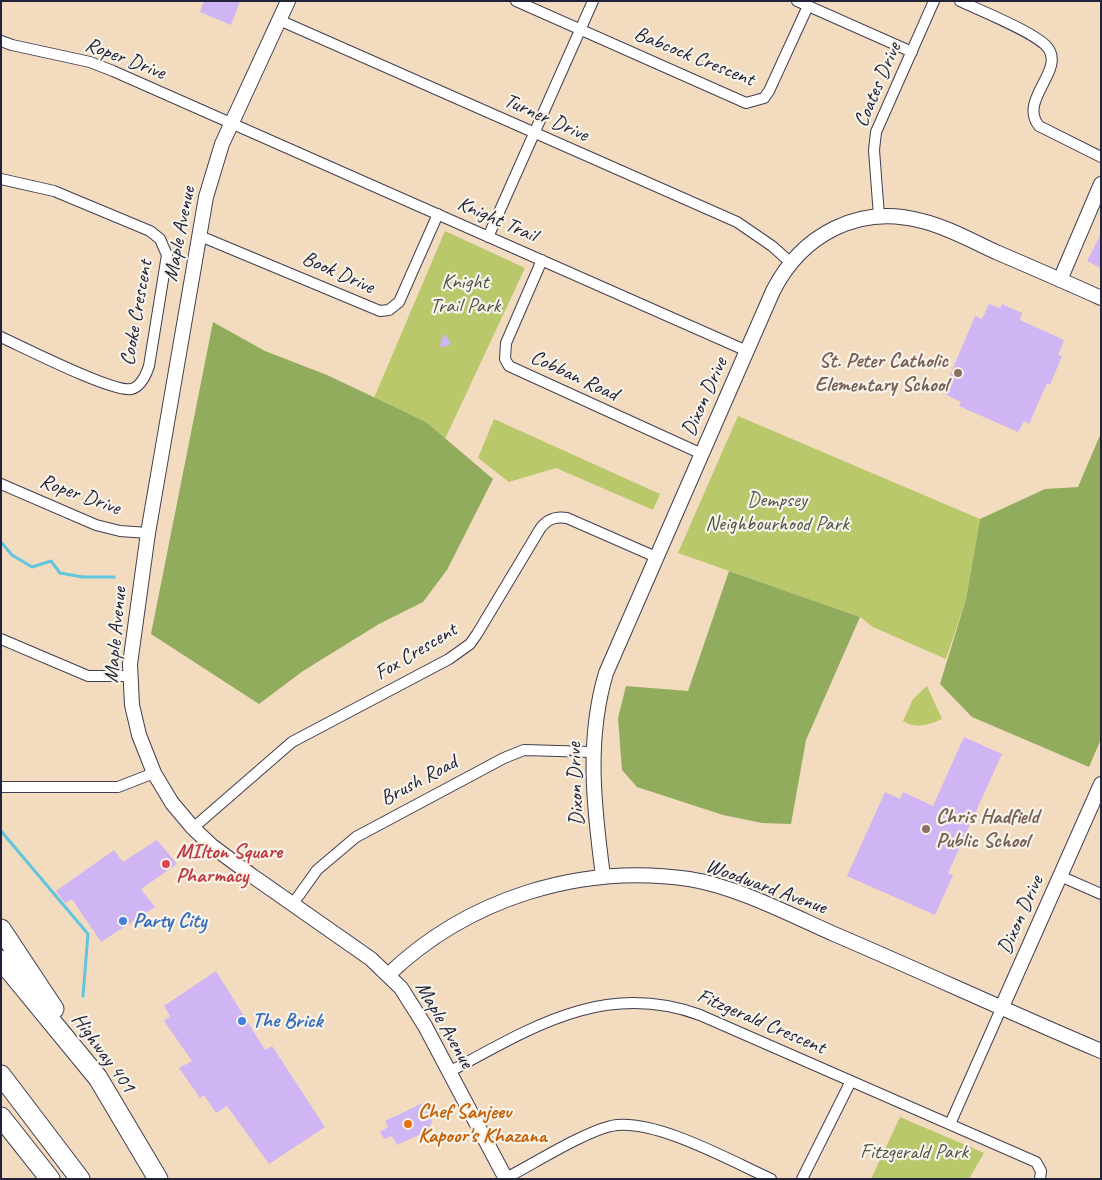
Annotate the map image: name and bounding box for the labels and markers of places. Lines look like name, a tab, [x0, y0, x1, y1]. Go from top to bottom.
place label: St. Peter Catholic Elementary School	[815, 348, 948, 398]
marker: St. Peter Catholic Elementary School	[952, 367, 964, 379]
place label: Chris Hadfield Public School	[936, 804, 1039, 854]
marker: Chris Hadfield Public School	[920, 823, 932, 835]
place label: MIlton Square Pharmacy	[176, 839, 282, 889]
marker: MIlton Square Pharmacy	[160, 858, 172, 870]
place label: Party City	[133, 908, 206, 934]
marker: Party City	[117, 915, 129, 927]
place label: The Brick	[252, 1008, 322, 1034]
marker: The Brick	[236, 1015, 248, 1027]
place label: Chef Sanjeev Kapoor's Khazana	[418, 1099, 547, 1149]
marker: Chef Sanjeev Kapoor's Khazana	[402, 1118, 414, 1130]

